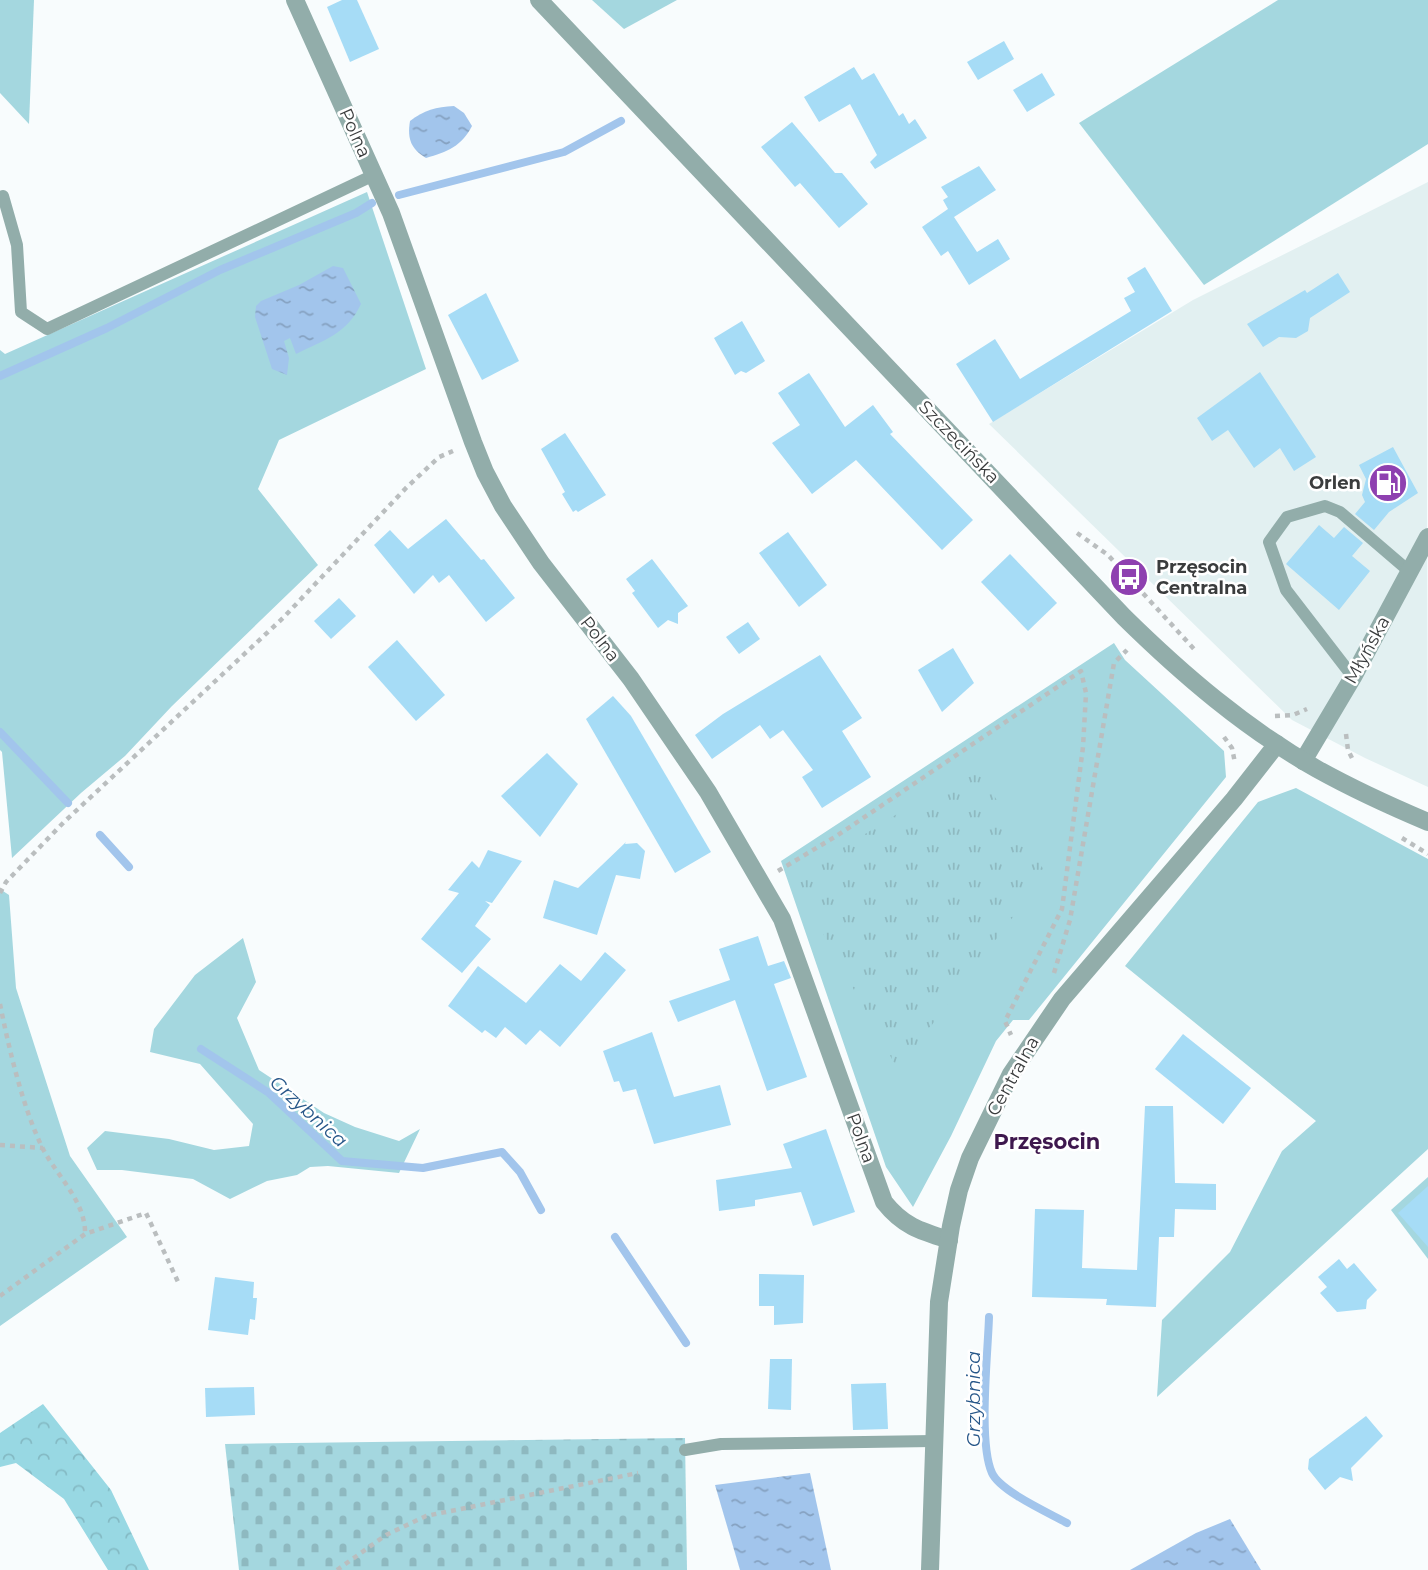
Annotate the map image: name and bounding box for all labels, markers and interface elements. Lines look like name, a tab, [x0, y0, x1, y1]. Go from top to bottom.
street label: Polna	[334, 105, 376, 161]
street label: Szczecińska	[914, 396, 1004, 488]
fuel station icon: Orlen	[1367, 462, 1409, 504]
place label: Orlen	[1309, 472, 1361, 494]
bus stop icon: Przęsocin Centralna	[1108, 556, 1150, 598]
place label: Przęsocin Centralna	[1156, 556, 1248, 599]
street label: Polna	[575, 612, 625, 666]
street label: Młyńska	[1339, 612, 1395, 688]
street label: Centralna	[982, 1032, 1044, 1120]
water label: Grzybnica	[265, 1071, 352, 1152]
street label: Polna	[842, 1110, 880, 1166]
district label: Przęsocin	[994, 1129, 1100, 1154]
water label: Grzybnica	[962, 1351, 985, 1447]

